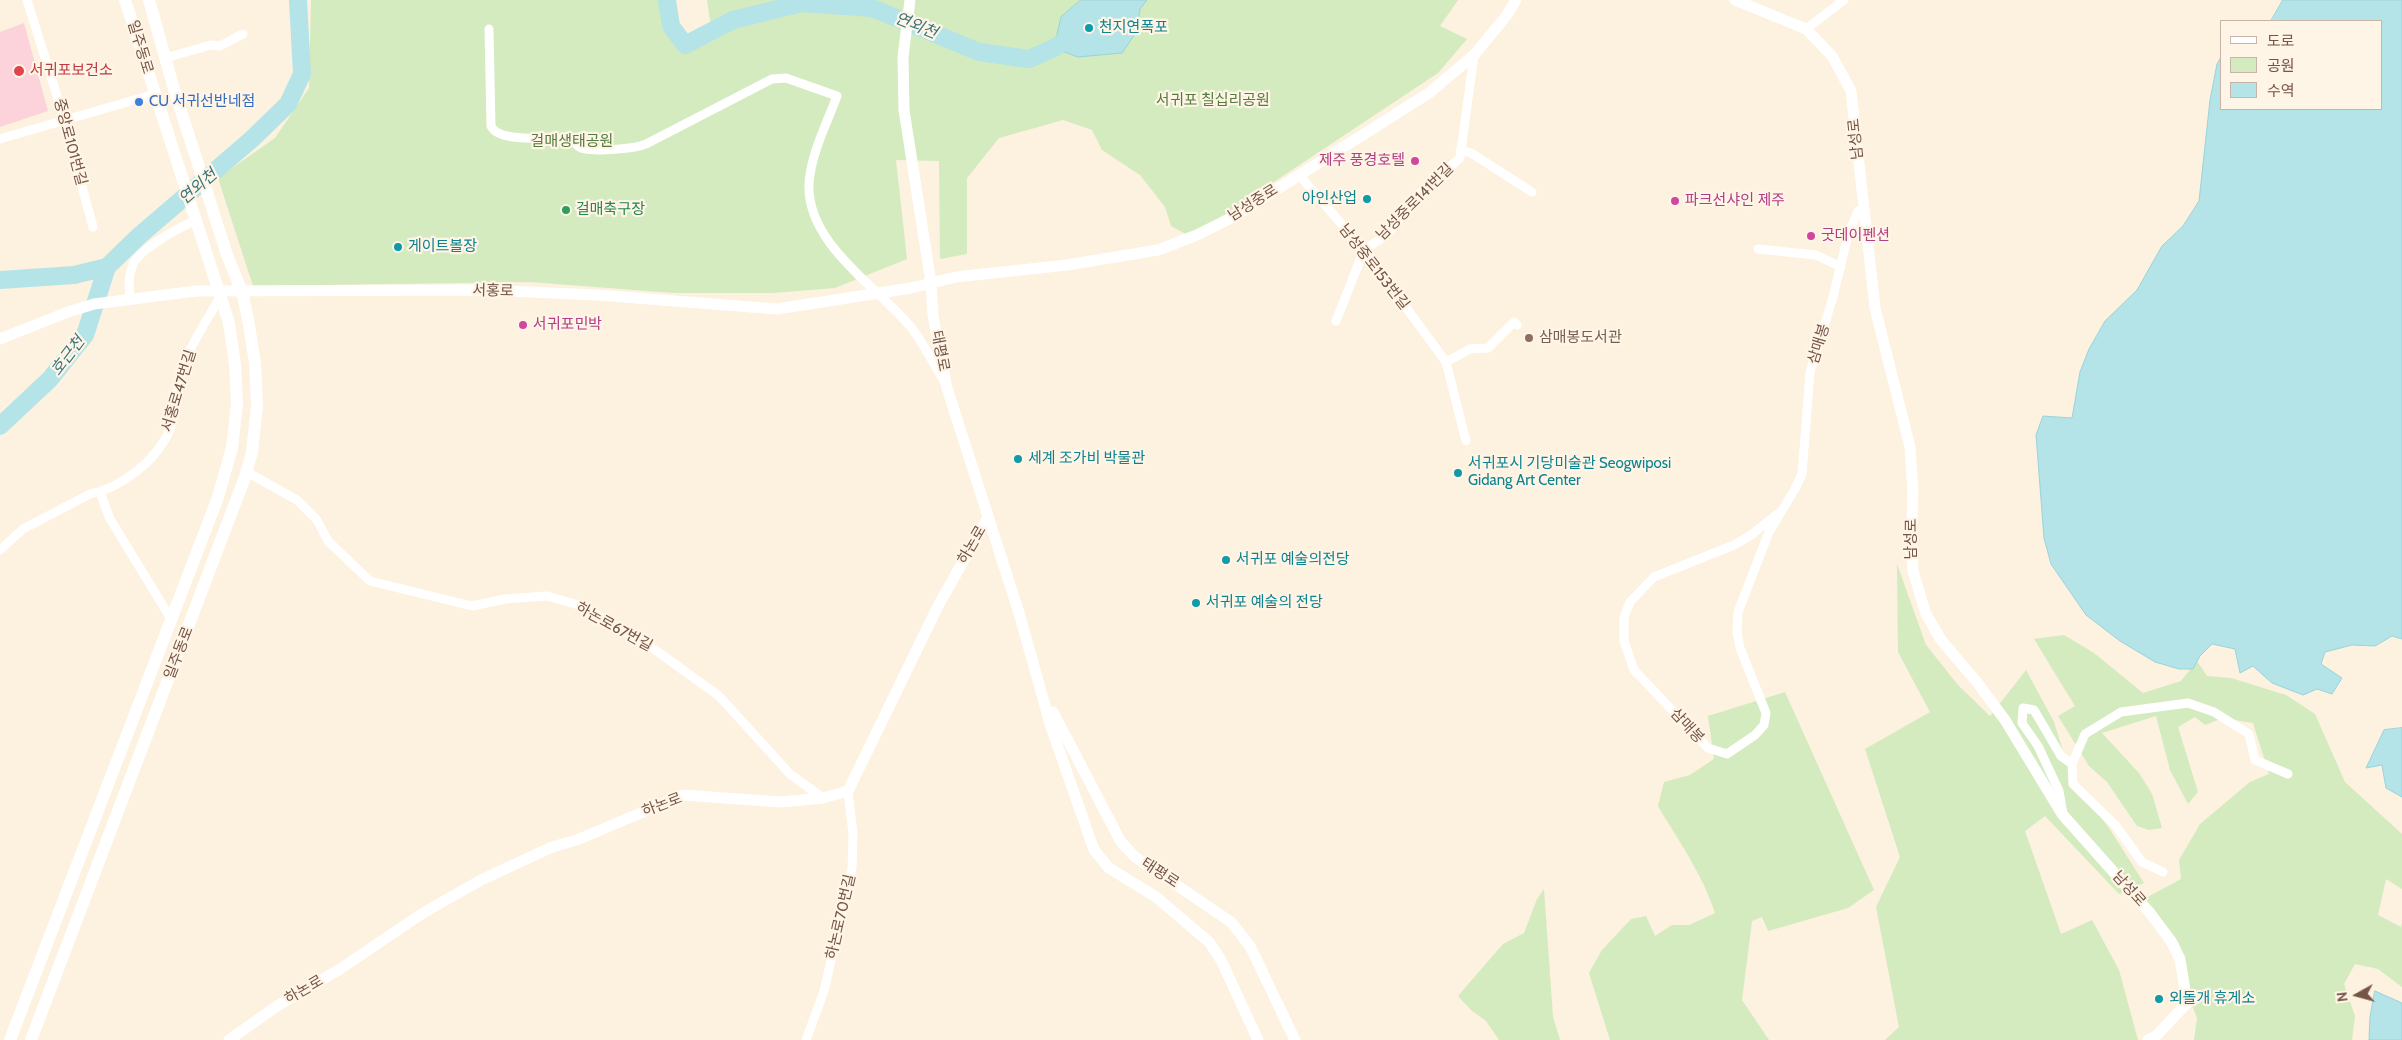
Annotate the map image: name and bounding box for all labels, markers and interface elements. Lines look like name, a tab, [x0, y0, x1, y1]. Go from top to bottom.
water label: 연외천	[892, 9, 940, 43]
street label: 일주동로	[123, 18, 157, 76]
place label: 천지연폭포	[1099, 19, 1168, 37]
legend	[2220, 20, 2382, 110]
marker: 천지연폭포	[1083, 22, 1095, 34]
text: 도로	[2267, 32, 2295, 50]
text: 공원	[2267, 57, 2295, 75]
place label: 서귀포보건소	[30, 62, 113, 80]
marker: 서귀포보건소	[12, 64, 26, 78]
text: 수역	[2267, 82, 2295, 100]
park label: 서귀포 칠십리공원	[1156, 92, 1270, 110]
place label: CU 서귀선반네점	[149, 93, 255, 111]
marker: CU 서귀선반네점	[133, 96, 145, 108]
street label: 중앙로101번길	[50, 97, 90, 187]
street label: 남성로	[1845, 117, 1867, 161]
park label: 걸매생태공원	[531, 133, 613, 151]
place label: 제주 풍경호텔	[1319, 152, 1405, 170]
marker: 제주 풍경호텔	[1409, 155, 1421, 167]
street label: 남성중로141번길	[1373, 160, 1457, 244]
water label: 연외천	[175, 165, 221, 209]
street label: 남성중로	[1225, 181, 1281, 225]
place label: 아인산업	[1302, 190, 1357, 208]
place label: 파크선샤인 제주	[1685, 192, 1785, 210]
marker: 아인산업	[1361, 193, 1373, 205]
marker: 파크선샤인 제주	[1669, 195, 1681, 207]
place label: 걸매축구장	[576, 201, 645, 219]
marker: 걸매축구장	[560, 204, 572, 216]
street label: 남성중로153번길	[1335, 221, 1413, 313]
place label: 굿데이펜션	[1821, 227, 1890, 245]
marker: 굿데이펜션	[1805, 230, 1817, 242]
place label: 게이트볼장	[408, 238, 477, 256]
marker: 게이트볼장	[392, 241, 404, 253]
street label: 서홍로	[472, 282, 514, 300]
place label: 서귀포민박	[533, 316, 602, 334]
marker: 서귀포민박	[517, 319, 529, 331]
street label: 삼매봉	[1804, 322, 1834, 366]
street label: 태평로	[927, 329, 953, 373]
place label: 삼매봉도서관	[1539, 329, 1622, 347]
marker: 삼매봉도서관	[1523, 332, 1535, 344]
water label: 호근천	[47, 333, 89, 379]
street label: 서홍로47번길	[158, 348, 200, 434]
place label: 세계 조가비 박물관	[1028, 450, 1145, 468]
marker: 세계 조가비 박물관	[1012, 453, 1024, 465]
place label: 서귀포시 기당미술관 Seogwiposi Gidang Art Center	[1468, 455, 1671, 490]
marker: 서귀포시 기당미술관 Seogwiposi Gidang Art Center	[1452, 467, 1464, 479]
street label: 남성로	[1903, 518, 1921, 560]
street label: 하논로	[954, 523, 990, 567]
place label: 서귀포 예술의전당	[1236, 551, 1350, 569]
marker: 서귀포 예술의전당	[1220, 554, 1232, 566]
place label: 서귀포 예술의 전당	[1206, 594, 1323, 612]
marker: 서귀포 예술의 전당	[1190, 597, 1202, 609]
street label: 하논로67번길	[572, 599, 656, 655]
street label: 일주동로	[161, 624, 197, 682]
street label: 삼매봉	[1666, 705, 1708, 747]
street label: 하논로	[639, 789, 685, 821]
street label: 태평로	[1138, 854, 1182, 892]
street label: 남성로	[2108, 868, 2150, 910]
street label: 하논로70번길	[822, 873, 860, 961]
north arrow	[2332, 970, 2382, 1020]
street label: 하논로	[282, 972, 326, 1008]
place label: 외돌개 휴게소	[2169, 990, 2255, 1008]
text: N	[2333, 991, 2352, 1003]
marker: 외돌개 휴게소	[2153, 993, 2165, 1005]

